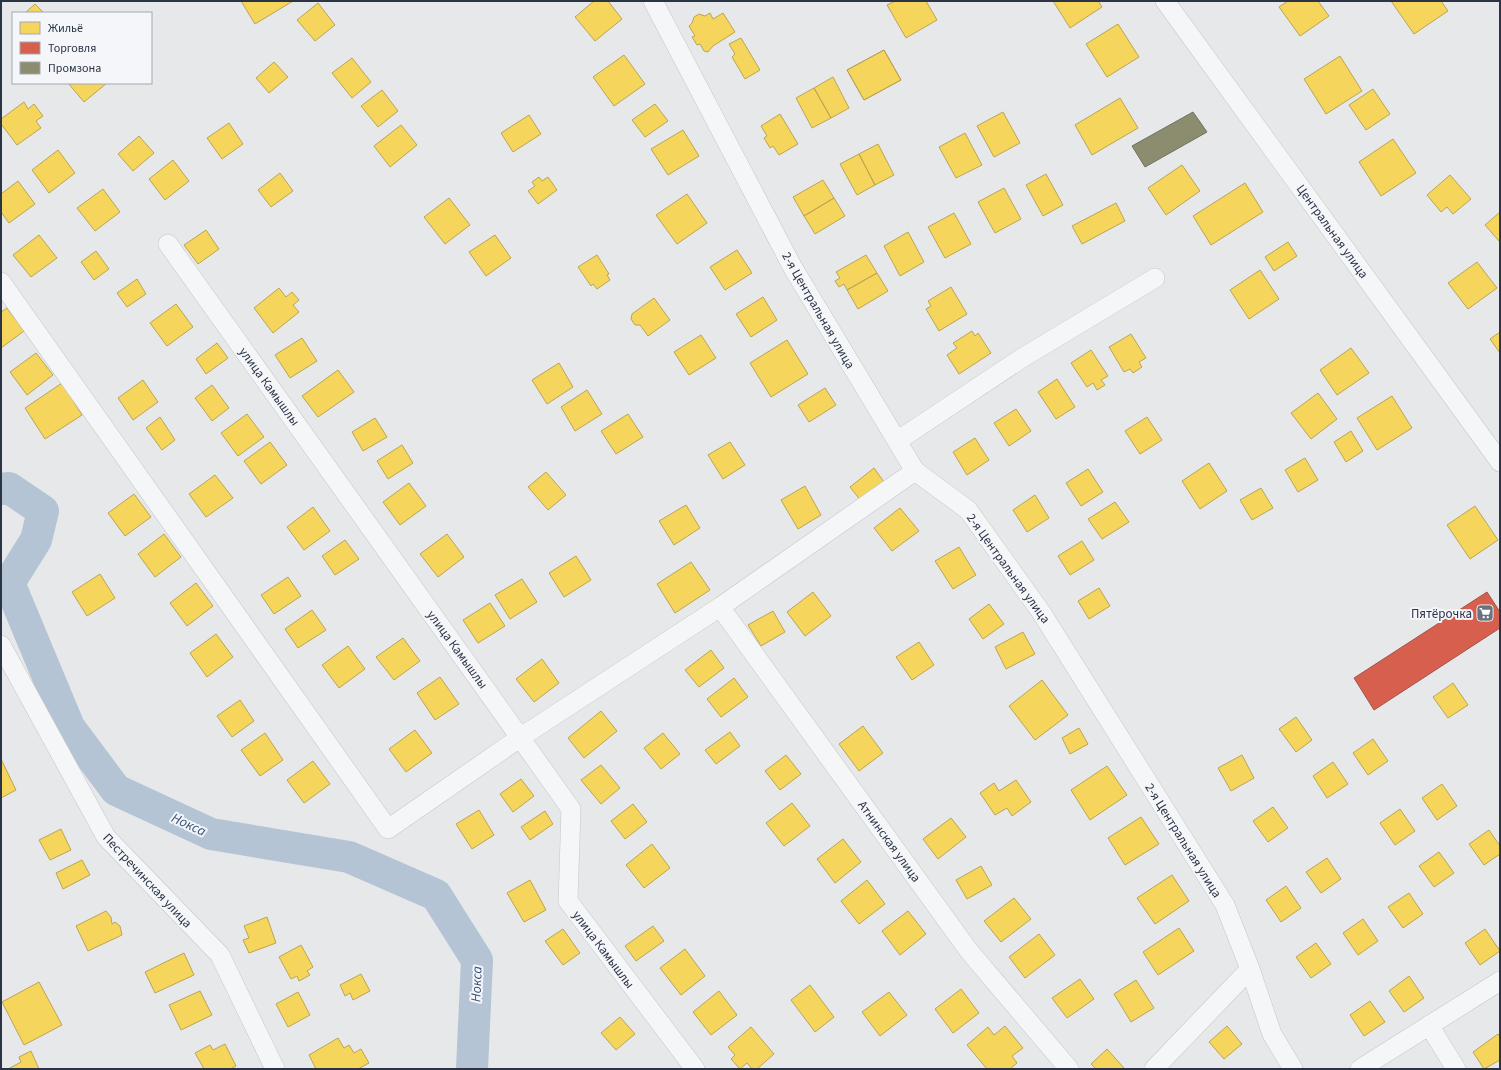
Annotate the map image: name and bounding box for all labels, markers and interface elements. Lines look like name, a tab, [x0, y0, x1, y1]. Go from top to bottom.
legend	[12, 12, 152, 84]
text: Жильё	[48, 20, 83, 37]
text: Торговля	[48, 40, 96, 57]
text: Промзона	[48, 60, 101, 77]
street label: Центральная улица	[1292, 181, 1372, 282]
street label: 2-я Центральная улица	[777, 249, 859, 372]
street label: улица Камышлы	[235, 344, 304, 430]
street label: 2-я Центральная улица	[962, 510, 1054, 627]
supermarket icon: Пятёрочка	[1475, 603, 1495, 623]
place label: Пятёрочка	[1411, 605, 1472, 623]
street label: улица Камышлы	[423, 607, 492, 693]
street label: 2-я Центральная улица	[1141, 780, 1226, 901]
street label: Атнинская улица	[853, 797, 925, 886]
water label: Нокса	[168, 808, 210, 842]
street label: Пестречинская улица	[98, 829, 196, 932]
street label: улица Камышлы	[568, 907, 638, 992]
water label: Нокса	[466, 965, 488, 1002]

